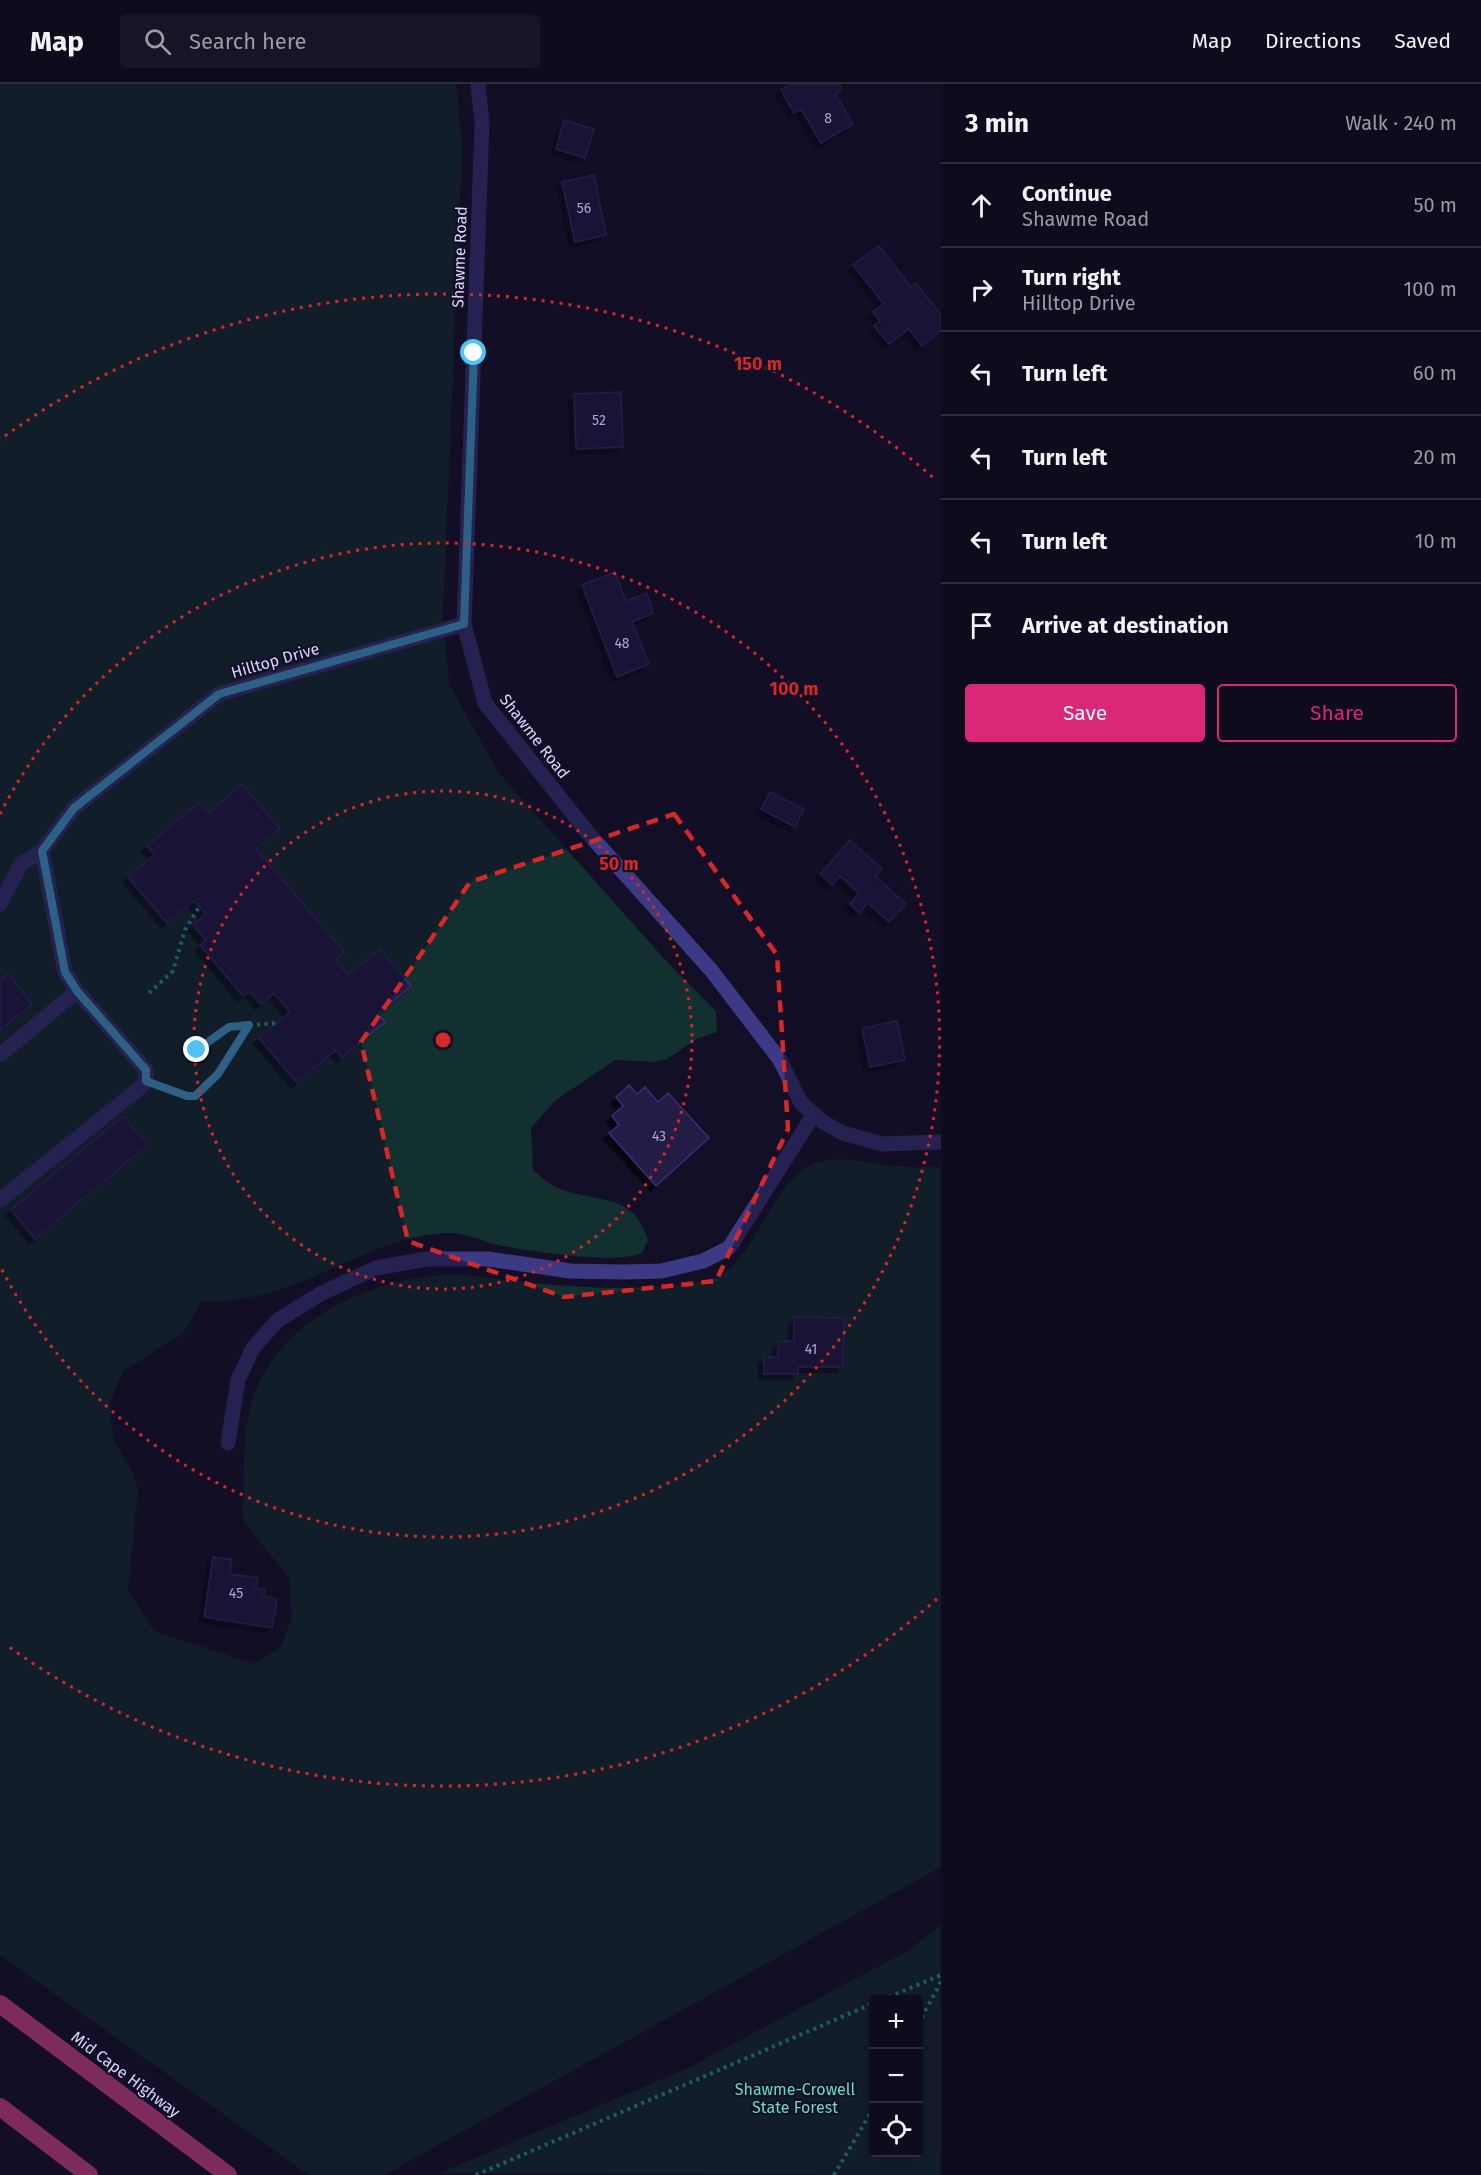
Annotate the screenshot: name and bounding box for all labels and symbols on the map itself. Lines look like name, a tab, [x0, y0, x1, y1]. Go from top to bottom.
house number: 8	[824, 110, 832, 127]
house number: 56	[577, 200, 591, 217]
street label: Shawme Road	[448, 206, 471, 308]
route start	[460, 339, 486, 365]
text: 150 m	[734, 353, 782, 375]
house number: 52	[592, 412, 606, 429]
house number: 48	[614, 635, 630, 652]
street label: Hilltop Drive	[229, 639, 321, 682]
text: 100 m	[770, 678, 818, 700]
street label: Shawme Road	[496, 690, 573, 782]
text: 50 m	[599, 853, 639, 875]
centre of rings	[433, 1030, 453, 1050]
route end	[183, 1036, 209, 1062]
house number: 43	[652, 1128, 666, 1145]
house number: 41	[805, 1341, 817, 1358]
house number: 45	[229, 1585, 243, 1602]
street label: Mid Cape Highway	[67, 2027, 184, 2122]
park label: Shawme-Crowell State Forest	[735, 2080, 856, 2117]

